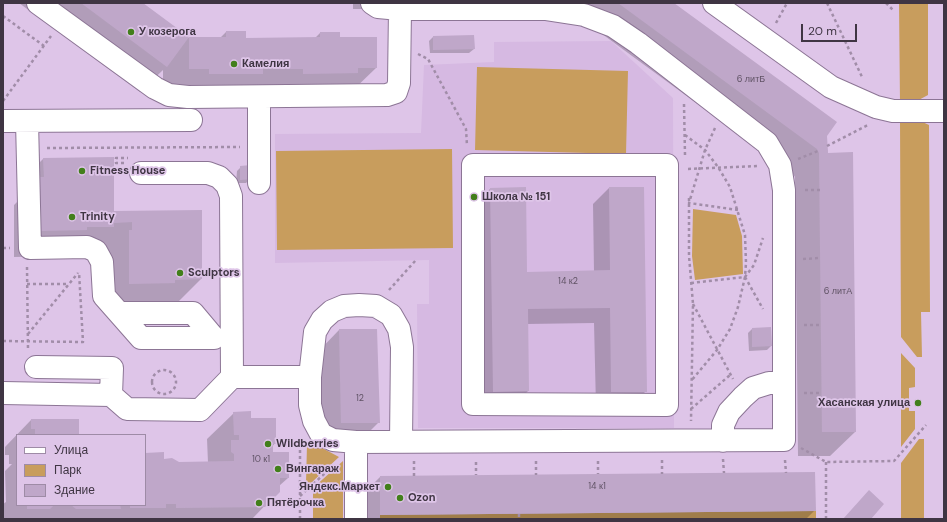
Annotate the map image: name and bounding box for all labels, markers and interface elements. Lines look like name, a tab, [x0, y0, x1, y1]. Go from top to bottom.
scale bar	[803, 16, 859, 42]
text: 20 m	[808, 23, 837, 39]
place label: У козерога	[139, 25, 196, 39]
marker: У козерога	[126, 27, 136, 37]
place label: Камелия	[242, 57, 289, 71]
marker: Камелия	[229, 59, 239, 69]
house number: 6 литБ	[737, 75, 765, 85]
place label: Fitness House	[90, 164, 165, 178]
marker: Fitness House	[77, 166, 87, 176]
place label: Школа № 151	[482, 190, 550, 204]
marker: Школа № 151	[469, 192, 479, 202]
place label: Trinity	[80, 210, 115, 224]
marker: Trinity	[67, 212, 77, 222]
place label: Sculptors	[188, 266, 240, 280]
marker: Sculptors	[175, 268, 185, 278]
house number: 14 к2	[558, 277, 578, 287]
house number: 6 литА	[824, 287, 852, 297]
house number: 12	[356, 394, 364, 404]
place label: Хасанская улица	[818, 396, 910, 410]
marker: Хасанская улица	[913, 398, 923, 408]
legend	[16, 434, 146, 506]
place label: Wildberries	[276, 437, 339, 451]
marker: Wildberries	[263, 439, 273, 449]
text: Улица	[54, 442, 88, 458]
house number: 10 к1	[252, 455, 270, 465]
text: Парк	[54, 462, 81, 478]
place label: Вингараж	[286, 462, 339, 476]
marker: Вингараж	[273, 464, 283, 474]
place label: Яндекс.Маркет	[299, 480, 380, 494]
text: Здание	[54, 482, 95, 498]
marker: Яндекс.Маркет	[383, 482, 393, 492]
house number: 14 к1	[588, 482, 606, 492]
place label: Ozon	[408, 491, 436, 505]
marker: Ozon	[395, 493, 405, 503]
place label: Пятёрочка	[267, 496, 324, 510]
marker: Пятёрочка	[254, 498, 264, 508]

